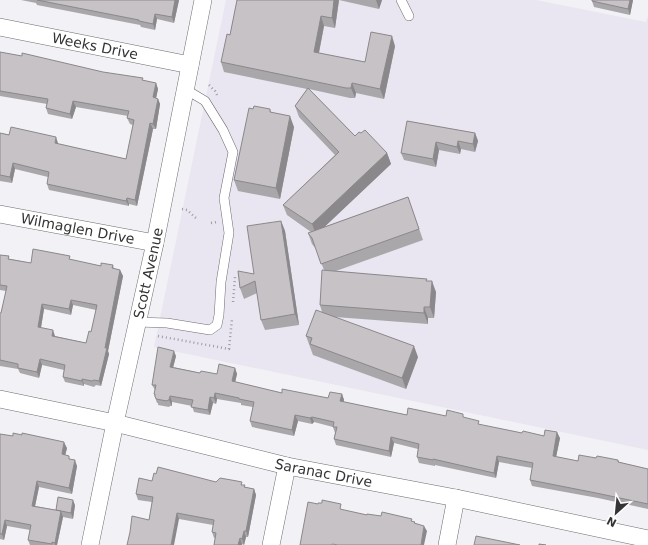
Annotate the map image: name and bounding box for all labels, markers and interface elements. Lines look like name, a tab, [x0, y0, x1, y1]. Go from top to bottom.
street label: Weeks Drive	[51, 30, 140, 62]
street label: Wilmaglen Drive	[19, 210, 136, 247]
street label: Scott Avenue	[130, 226, 166, 320]
street label: Saranac Drive	[273, 455, 374, 490]
north arrow	[596, 493, 636, 533]
text: N	[605, 514, 619, 529]

